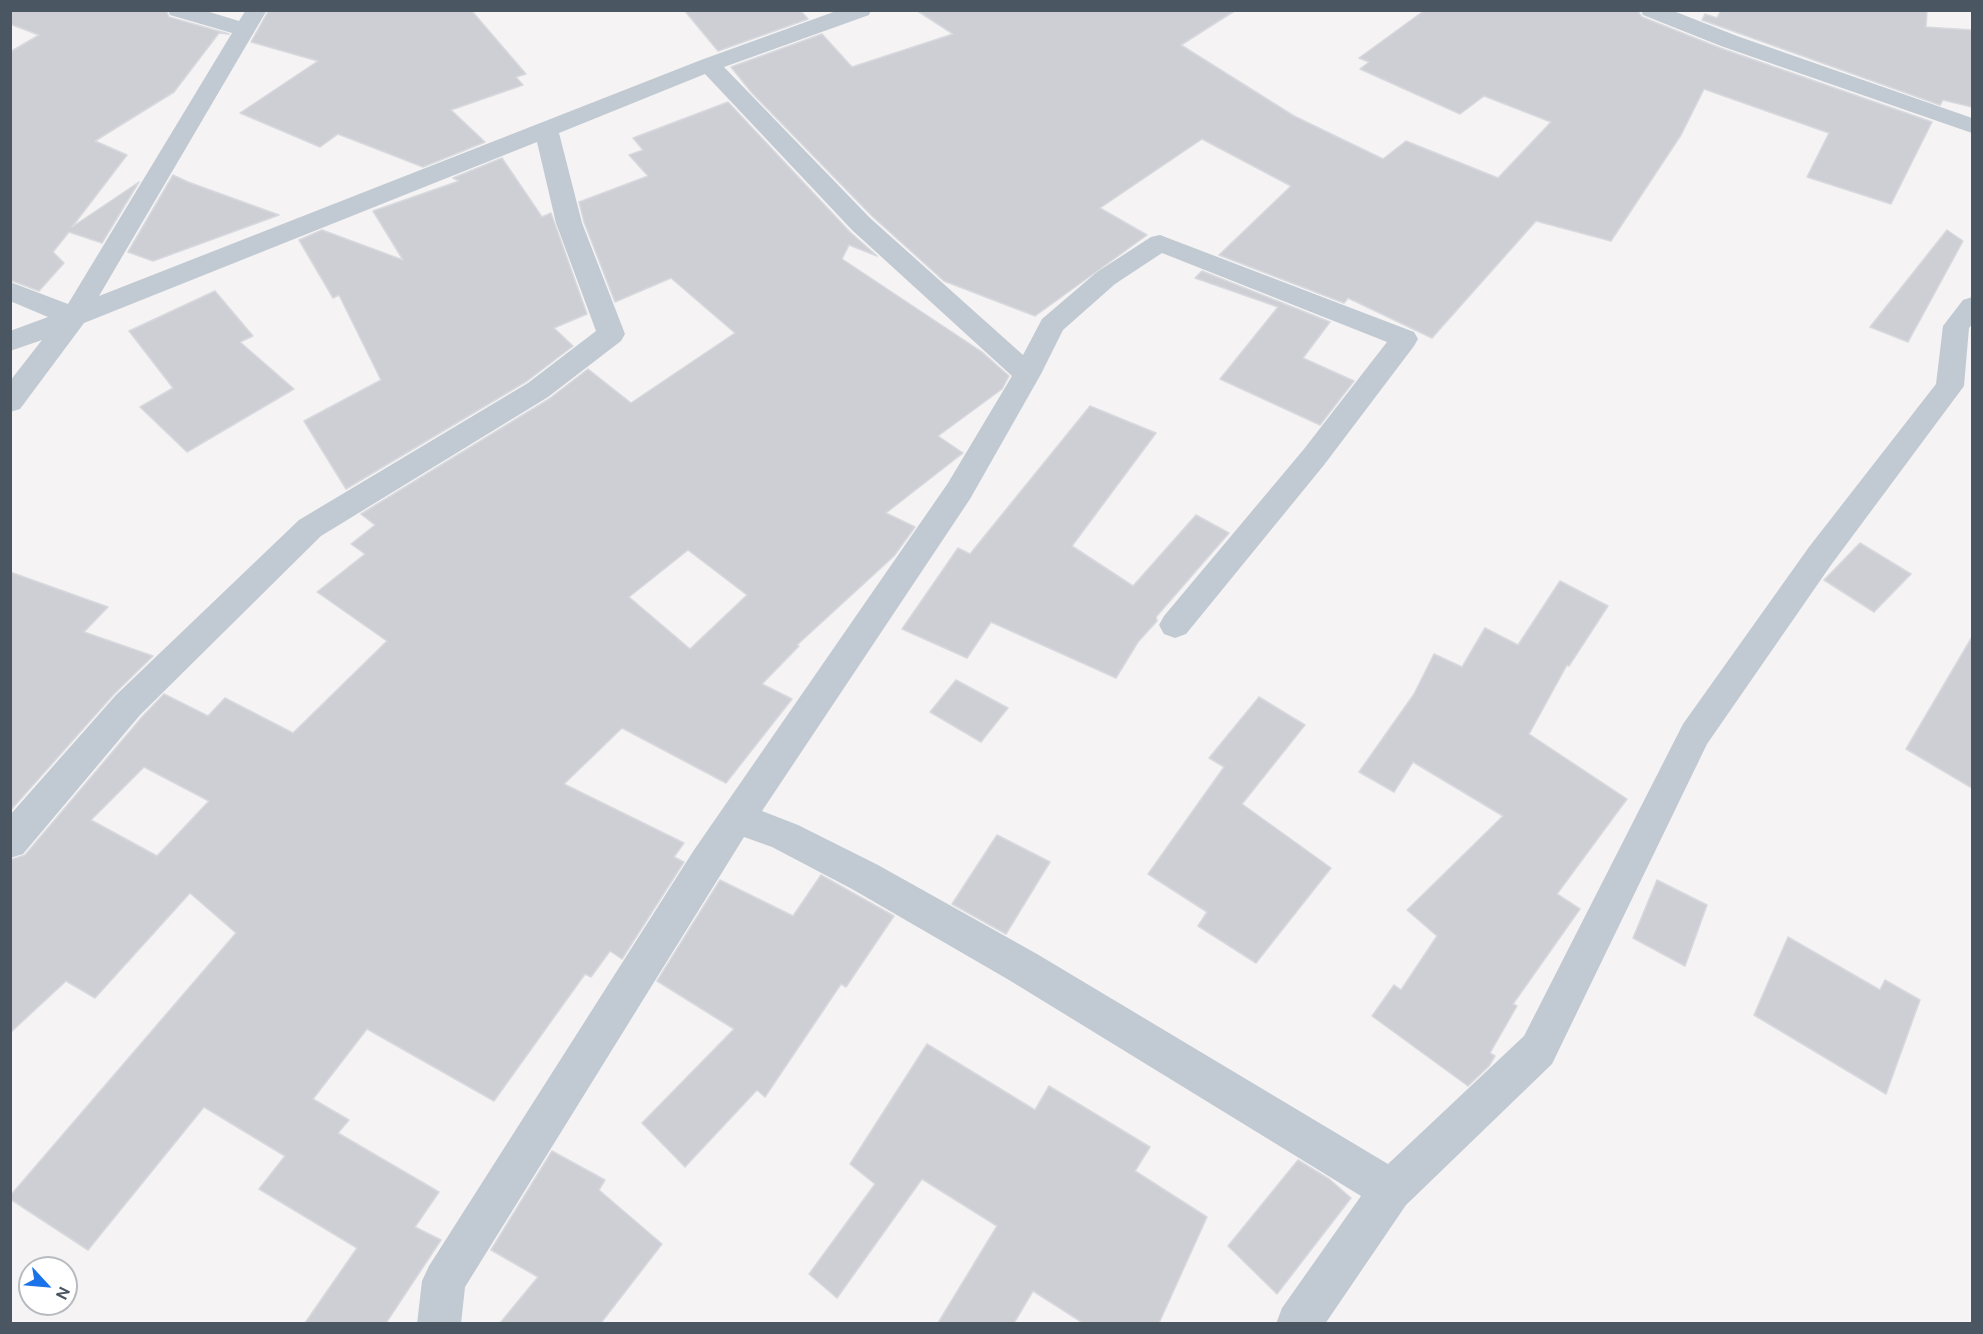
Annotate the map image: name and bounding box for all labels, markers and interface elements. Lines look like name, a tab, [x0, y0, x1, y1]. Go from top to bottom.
north arrow	[18, 1256, 78, 1316]
text: N	[51, 1283, 75, 1303]

